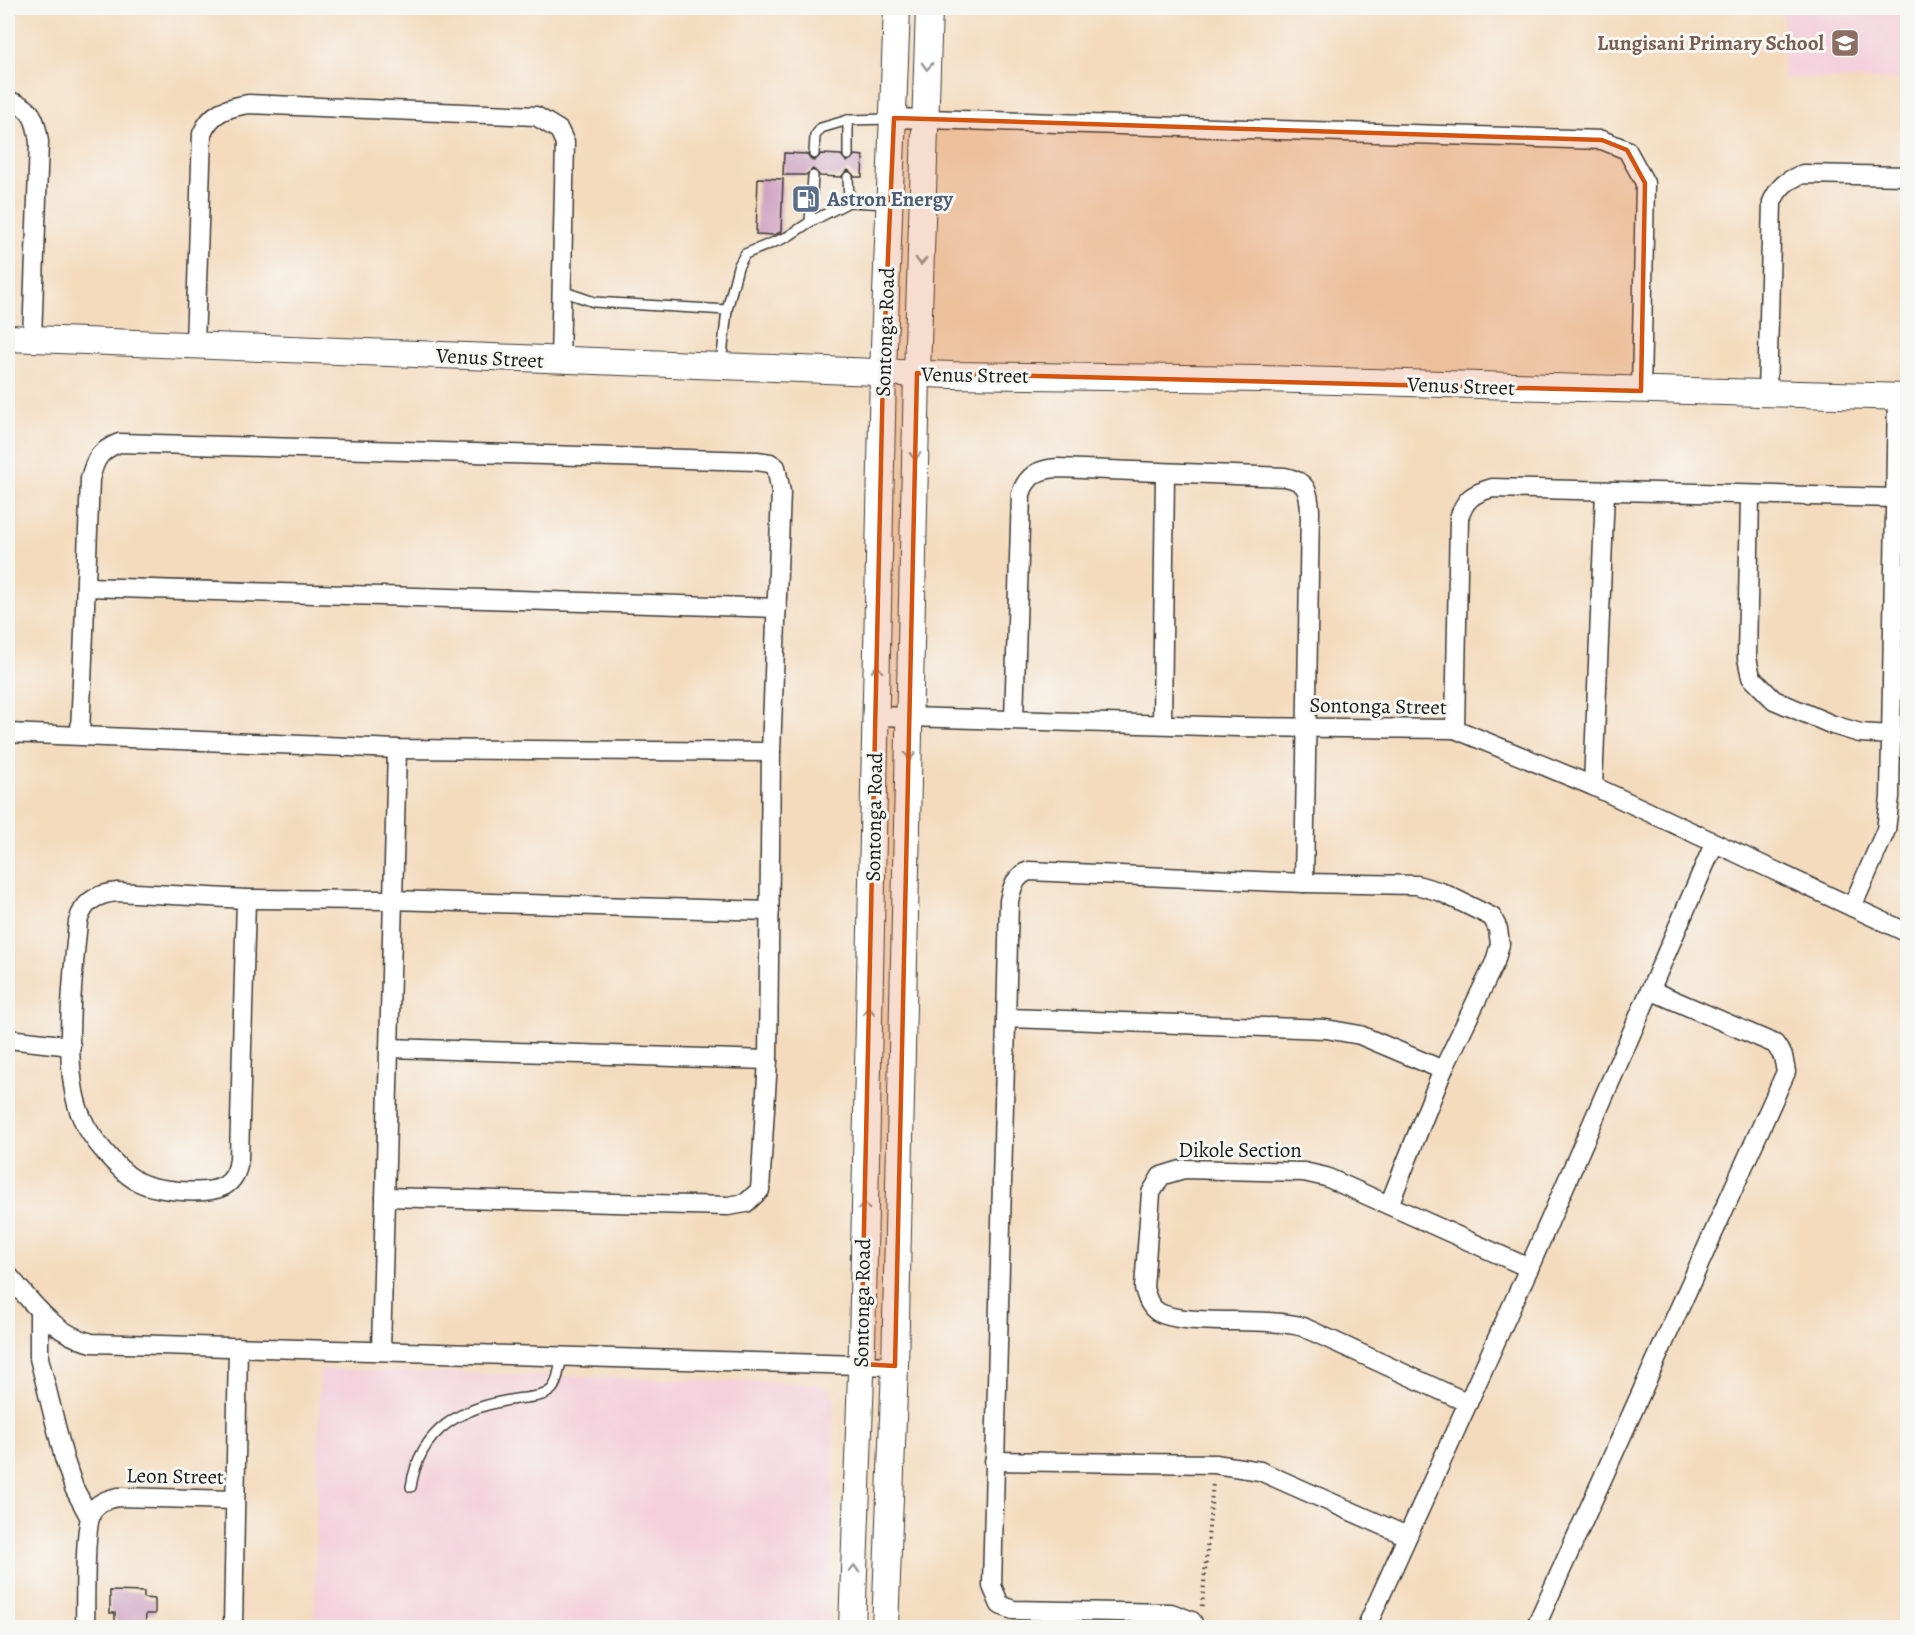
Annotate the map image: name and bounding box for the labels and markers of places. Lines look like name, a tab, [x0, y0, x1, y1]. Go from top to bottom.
school or university icon: Lungisani Primary School	[1829, 27, 1861, 59]
place label: Lungisani Primary School	[1597, 29, 1824, 57]
fuel station icon: Astron Energy	[790, 183, 822, 215]
place label: Astron Energy	[826, 185, 954, 213]

